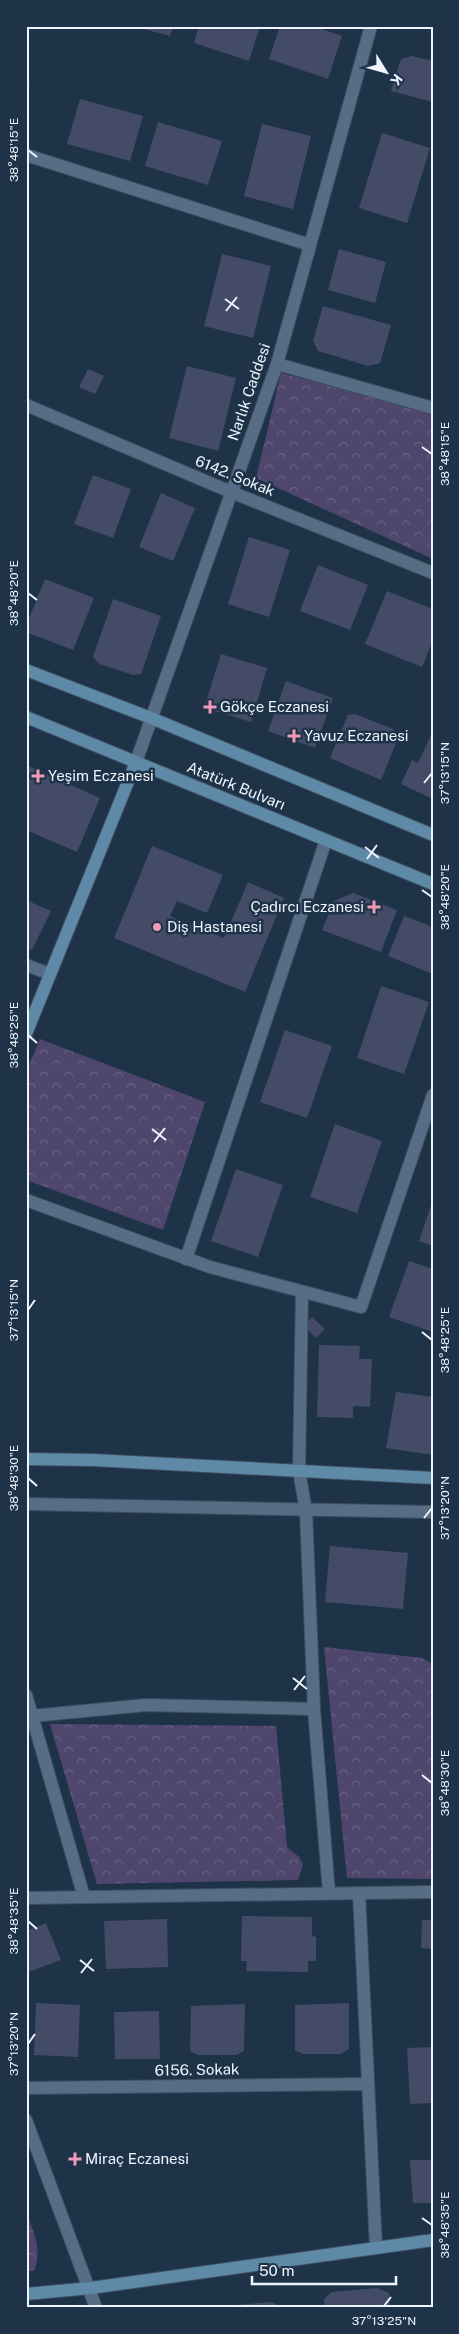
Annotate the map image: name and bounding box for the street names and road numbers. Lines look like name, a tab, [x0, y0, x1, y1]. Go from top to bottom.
street label: Narlık Caddesi	[224, 341, 273, 443]
street label: 6142. Sokak	[193, 452, 277, 499]
street label: Atatürk Bulvarı	[185, 758, 288, 813]
street label: 6156. Sokak	[154, 2060, 240, 2079]

